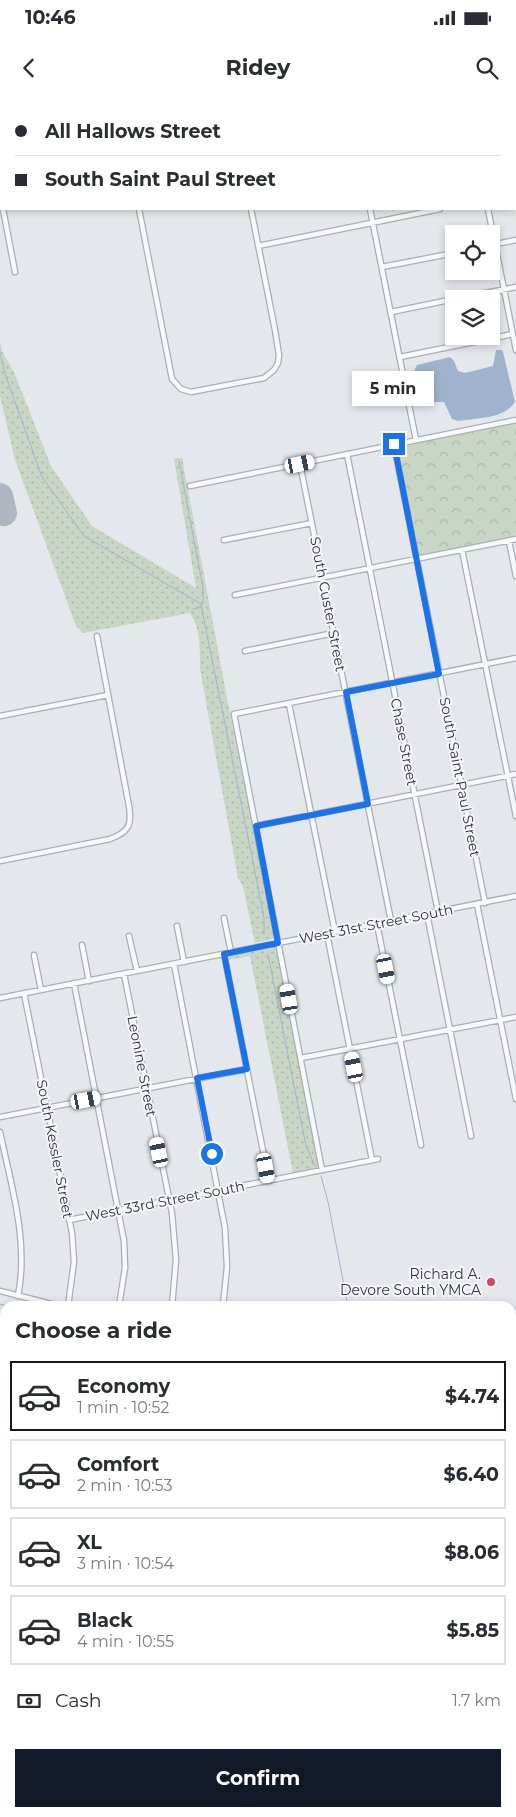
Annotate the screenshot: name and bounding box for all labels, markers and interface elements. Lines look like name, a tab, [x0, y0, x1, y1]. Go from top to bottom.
text: 10:46	[25, 6, 76, 29]
icon: back	[15, 54, 43, 82]
text: Ridey	[225, 54, 291, 81]
icon: search	[473, 54, 501, 82]
text: All Hallows Street	[45, 120, 221, 143]
text: South Saint Paul Street	[45, 168, 276, 191]
map controls	[445, 225, 500, 345]
button: locate	[445, 225, 500, 280]
button: layers	[445, 290, 500, 345]
callout: 5 min	[353, 372, 435, 406]
text: 5 min	[370, 379, 416, 398]
route end	[383, 433, 405, 455]
car	[283, 454, 316, 474]
street label: South Custer Street	[306, 535, 350, 673]
street label: South Saint Paul Street	[436, 696, 484, 859]
street label: Chase Street	[387, 697, 421, 788]
street label: West 31st Street South	[297, 900, 455, 948]
car	[375, 953, 396, 985]
car	[279, 983, 298, 1015]
street label: Leonine Street	[123, 1014, 161, 1118]
car	[343, 1051, 364, 1083]
street label: South Kessler Street	[33, 1078, 77, 1220]
car	[69, 1090, 102, 1110]
car	[148, 1136, 169, 1168]
route start	[201, 1143, 223, 1165]
car	[255, 1152, 276, 1184]
street label: West 33rd Street South	[84, 1177, 246, 1225]
place label: Richard A. Devore South YMCA	[340, 1265, 482, 1299]
marker: Richard A. Devore South YMCA	[485, 1276, 497, 1288]
text: Choose a ride	[15, 1317, 172, 1344]
icon: car	[17, 1374, 62, 1419]
text: Economy	[77, 1375, 170, 1398]
text: $4.74	[445, 1385, 499, 1408]
text: 1 min · 10:52	[77, 1398, 169, 1417]
icon: car	[17, 1452, 62, 1497]
text: Comfort	[77, 1453, 159, 1476]
text: $6.40	[444, 1463, 499, 1486]
text: 2 min · 10:53	[77, 1476, 173, 1495]
icon: car	[17, 1530, 62, 1575]
text: XL	[77, 1531, 102, 1554]
text: $8.06	[444, 1541, 499, 1564]
text: 3 min · 10:54	[77, 1554, 174, 1573]
icon: car	[17, 1608, 62, 1653]
text: Black	[77, 1609, 133, 1632]
text: $5.85	[447, 1619, 499, 1642]
text: 4 min · 10:55	[77, 1632, 174, 1651]
icon: cash	[15, 1687, 43, 1715]
text: Cash	[55, 1689, 102, 1712]
text: 1.7 km	[452, 1691, 501, 1710]
button: Confirm	[15, 1749, 501, 1807]

